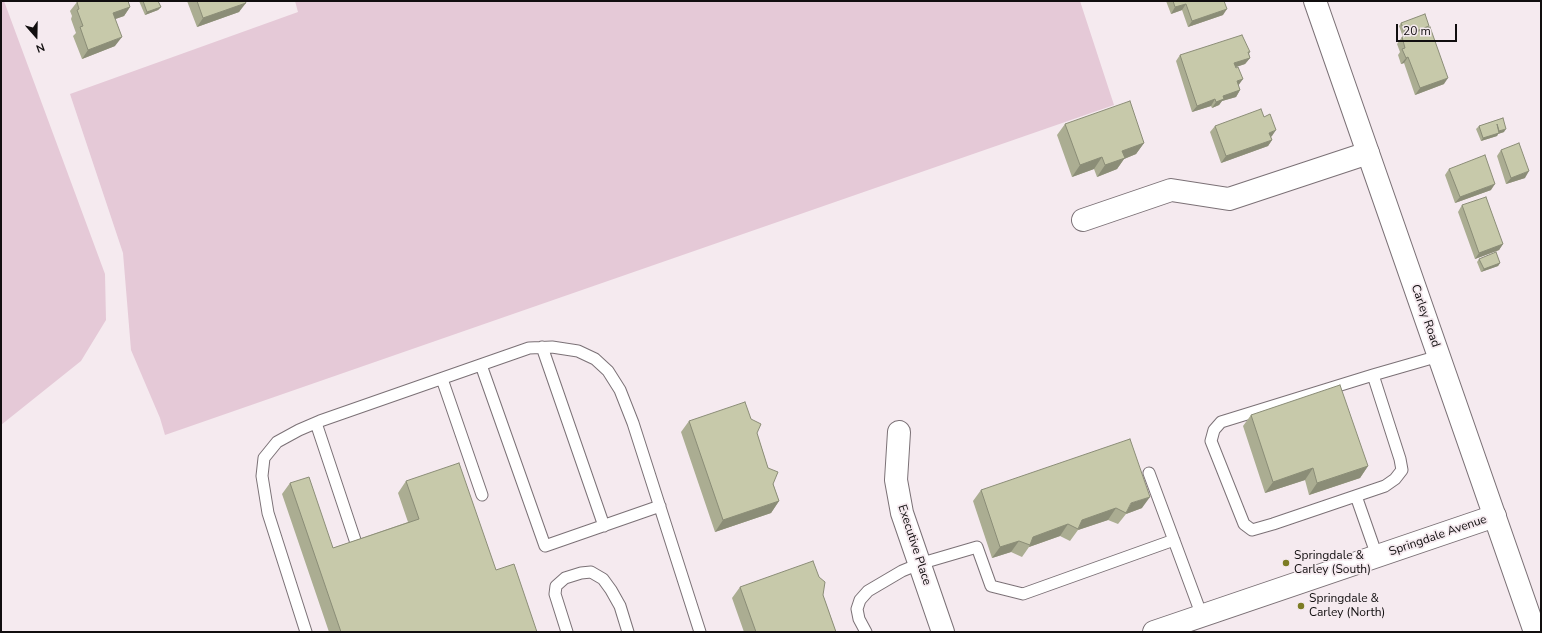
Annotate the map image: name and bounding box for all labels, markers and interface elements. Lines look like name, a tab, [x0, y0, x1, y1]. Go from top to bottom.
north arrow	[16, 16, 56, 56]
scale bar	[1398, 16, 1459, 42]
text: 20 m	[1403, 23, 1431, 39]
text: N	[34, 39, 47, 56]
street label: Carley Road	[1408, 283, 1442, 349]
street label: Executive Place	[894, 503, 934, 587]
street label: Springdale Avenue	[1387, 513, 1489, 559]
place label: Springdale & Carley (South)	[1294, 549, 1371, 577]
marker: Springdale & Carley (South)	[1281, 558, 1291, 568]
place label: Springdale & Carley (North)	[1309, 592, 1385, 620]
marker: Springdale & Carley (North)	[1296, 601, 1306, 611]

